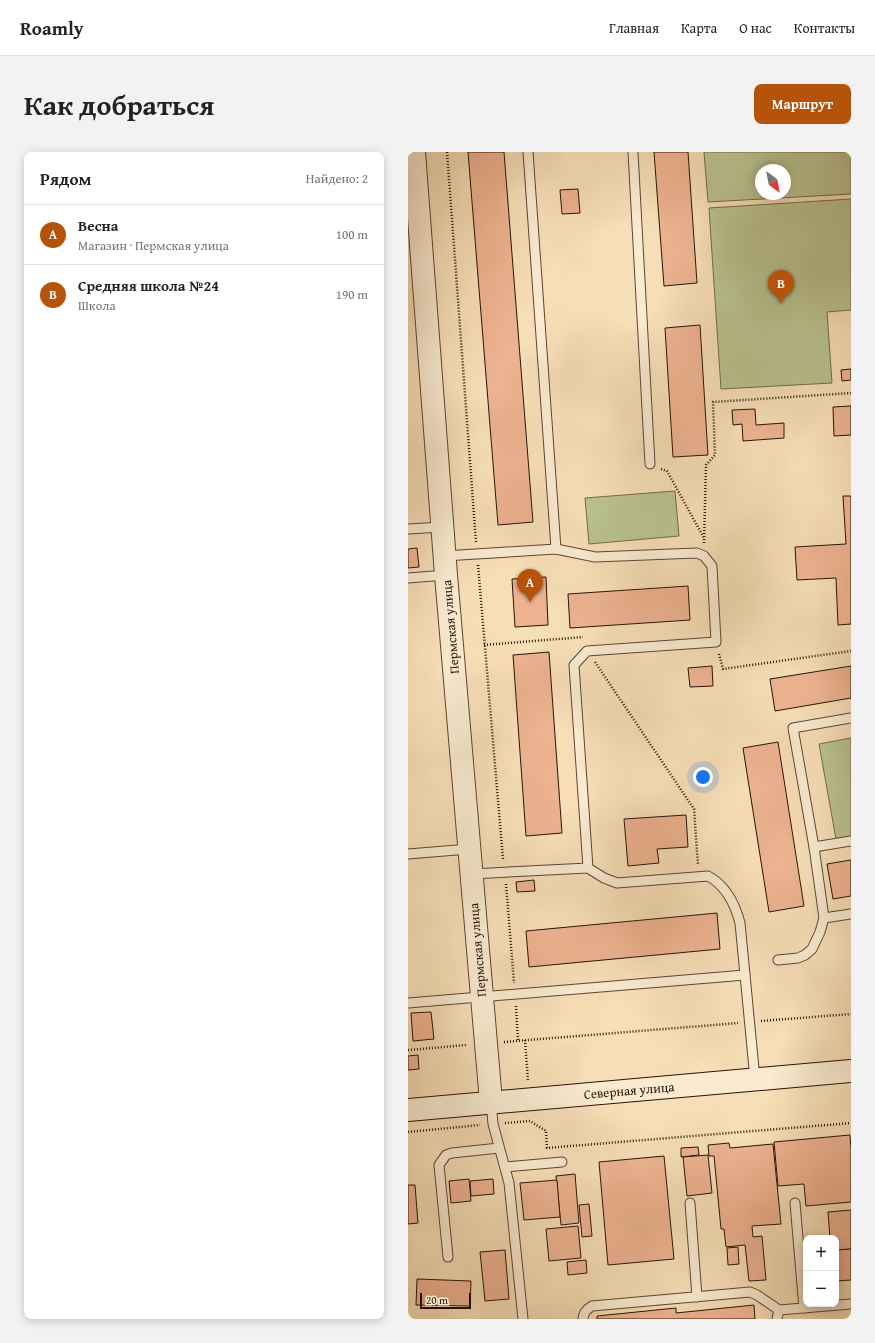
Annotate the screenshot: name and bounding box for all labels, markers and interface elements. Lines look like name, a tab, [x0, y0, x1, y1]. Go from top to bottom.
text: Roamly	[20, 14, 84, 42]
text: Главная	[609, 18, 659, 38]
text: Карта	[681, 18, 717, 38]
text: О нас	[739, 18, 772, 38]
text: Контакты	[794, 18, 855, 38]
text: Как добраться	[24, 84, 214, 125]
button: Маршрут	[754, 84, 851, 124]
north arrow	[755, 164, 791, 200]
text: Рядом	[40, 166, 91, 191]
text: Найдено: 2	[306, 169, 368, 188]
text: Весна	[78, 215, 118, 236]
text: A	[49, 225, 57, 244]
text: 100 m	[336, 225, 368, 244]
text: Магазин · Пермская улица	[78, 236, 229, 255]
pin: B	[768, 270, 794, 303]
text: Средняя школа №24	[78, 275, 219, 296]
text: B	[49, 285, 57, 304]
text: 190 m	[336, 285, 368, 304]
text: Школа	[78, 296, 116, 315]
pin: A	[517, 569, 543, 602]
street label: Пермская улица	[437, 578, 464, 675]
your location	[693, 767, 713, 787]
street label: Пермская улица	[464, 901, 491, 998]
street label: Северная улица	[583, 1077, 676, 1104]
map controls	[803, 1235, 839, 1307]
button: +	[803, 1235, 839, 1271]
button: −	[803, 1271, 839, 1307]
scale bar	[420, 1291, 471, 1310]
text: 20 m	[426, 1292, 448, 1308]

